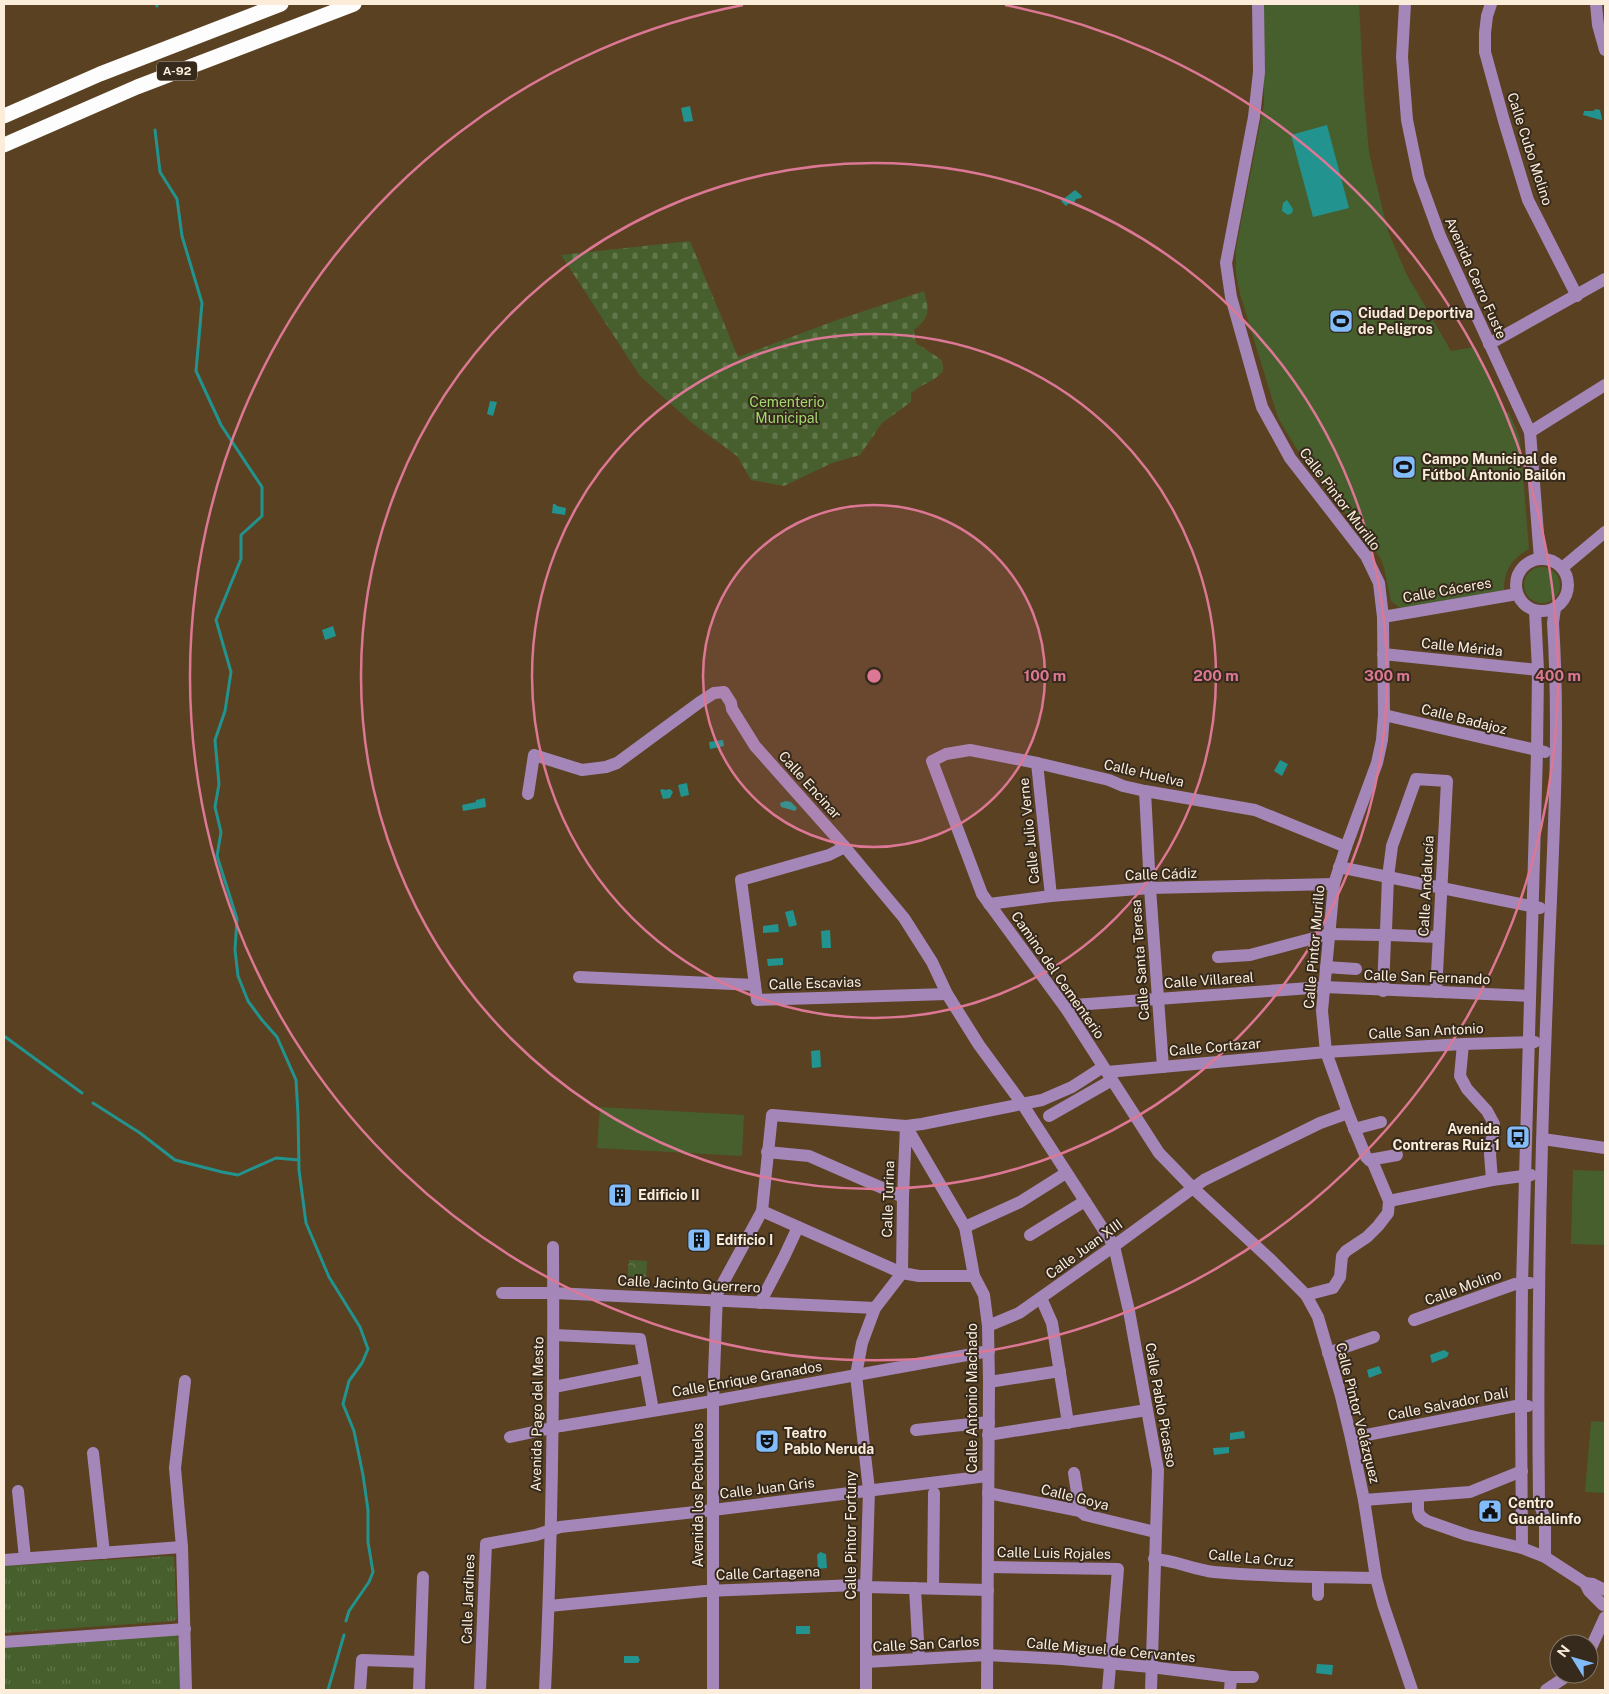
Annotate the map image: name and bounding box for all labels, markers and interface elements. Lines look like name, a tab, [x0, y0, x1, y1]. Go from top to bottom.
road number: A-92	[157, 61, 197, 80]
street label: Calle Cubo Molino	[1504, 90, 1556, 208]
street label: Avenida Cerro Fuste	[1442, 215, 1510, 341]
place label: Ciudad Deportiva de Peligros	[1358, 305, 1473, 337]
sports icon: Ciudad Deportiva de Peligros	[1328, 308, 1354, 334]
park label: Cementerio Municipal	[749, 394, 825, 426]
street label: Calle Pintor Murillo	[1296, 445, 1384, 553]
place label: Campo Municipal de Fútbol Antonio Bailón	[1422, 451, 1566, 483]
sports icon: Campo Municipal de Fútbol Antonio Bailón	[1391, 454, 1417, 480]
street label: Calle Cáceres	[1402, 574, 1492, 606]
street label: Calle Mérida	[1421, 635, 1503, 659]
centre of rings	[865, 667, 883, 685]
text: 100 m	[1024, 667, 1066, 684]
text: 200 m	[1193, 667, 1239, 684]
text: 300 m	[1364, 667, 1410, 684]
text: 400 m	[1535, 667, 1581, 684]
street label: Calle Badajoz	[1419, 701, 1509, 737]
street label: Calle Encinar	[775, 748, 845, 822]
street label: Calle Huelva	[1102, 756, 1186, 790]
street label: Calle Julio Verne	[1015, 777, 1043, 885]
street label: Calle Andalucía	[1415, 835, 1437, 937]
street label: Calle Cádiz	[1125, 865, 1198, 883]
street label: Calle Pintor Murillo	[1301, 884, 1327, 1010]
street label: Calle Santa Teresa	[1128, 899, 1152, 1021]
street label: Camino del Cementerio	[1008, 908, 1108, 1042]
street label: Calle San Fernando	[1363, 967, 1491, 987]
street label: Calle Villareal	[1163, 969, 1255, 991]
street label: Calle Escavias	[769, 973, 861, 993]
street label: Calle San Antonio	[1368, 1020, 1484, 1042]
street label: Calle Cortazar	[1168, 1035, 1262, 1059]
place label: Avenida Contreras Ruiz 1	[1392, 1121, 1500, 1153]
bus stop icon: Avenida Contreras Ruiz 1	[1505, 1124, 1531, 1150]
street label: Calle Turina	[879, 1160, 897, 1238]
building icon: Edificio II	[607, 1182, 633, 1208]
place label: Edificio II	[638, 1187, 700, 1203]
street label: Calle Juan XIII	[1043, 1216, 1125, 1282]
building icon: Edificio I	[686, 1227, 712, 1253]
place label: Edificio I	[716, 1232, 773, 1248]
street label: Calle Molino	[1422, 1266, 1504, 1308]
street label: Calle Jacinto Guerrero	[617, 1272, 761, 1296]
street label: Calle Antonio Machado	[964, 1323, 980, 1473]
street label: Avenida Pago del Mesto	[528, 1336, 546, 1492]
street label: Calle Pintor Velázquez	[1333, 1341, 1383, 1485]
street label: Calle Pablo Picasso	[1142, 1342, 1180, 1469]
street label: Calle Enrique Granados	[671, 1358, 823, 1400]
street label: Calle Salvador Dalí	[1386, 1384, 1510, 1424]
street label: Avenida los Pechuelos	[690, 1423, 706, 1567]
place label: Teatro Pablo Neruda	[784, 1425, 874, 1457]
theatre icon: Teatro Pablo Neruda	[754, 1428, 780, 1454]
street label: Calle Pintor Fortuny	[843, 1470, 859, 1599]
street label: Calle Juan Gris	[719, 1474, 815, 1502]
street label: Calle Goya	[1039, 1481, 1111, 1513]
place label: Centro Guadalinfo	[1508, 1495, 1581, 1527]
public building icon: Centro Guadalinfo	[1477, 1498, 1503, 1524]
street label: Calle Luis Rojales	[997, 1544, 1111, 1562]
street label: Calle La Cruz	[1208, 1546, 1295, 1570]
street label: Calle Jardines	[458, 1554, 478, 1644]
street label: Calle Cartagena	[716, 1563, 820, 1583]
street label: Calle San Carlos	[872, 1633, 980, 1655]
north arrow	[1549, 1634, 1599, 1684]
street label: Calle Miguel de Cervantes	[1026, 1635, 1196, 1665]
text: N	[1554, 1642, 1573, 1660]

